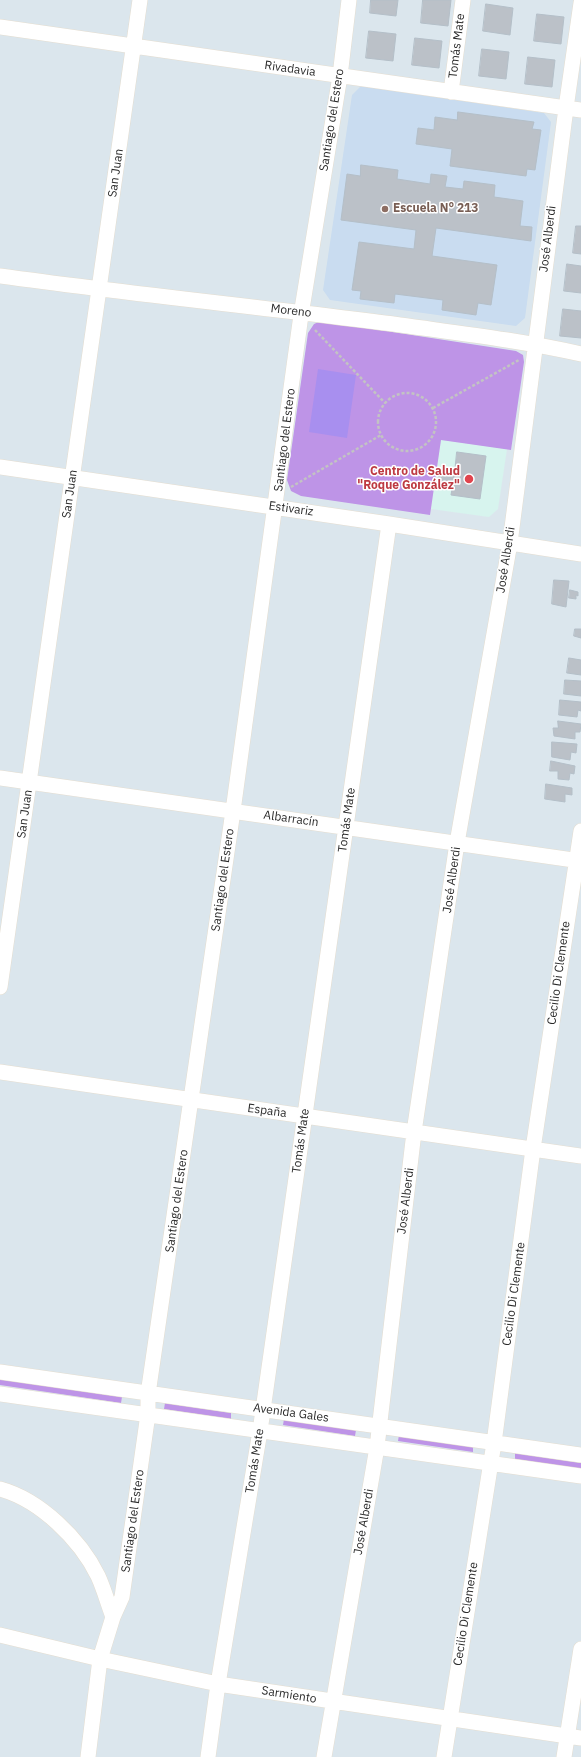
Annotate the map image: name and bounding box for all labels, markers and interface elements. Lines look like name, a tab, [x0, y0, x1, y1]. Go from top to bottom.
street label: Tomás Mate	[446, 13, 468, 79]
street label: Rivadavia	[264, 58, 316, 80]
street label: Santiago del Estero	[317, 68, 347, 172]
street label: San Juan	[105, 148, 127, 198]
place label: Escuela N° 213	[393, 202, 478, 216]
marker: Escuela N° 213	[380, 204, 390, 214]
street label: José Alberdi	[537, 205, 559, 273]
street label: Moreno	[270, 301, 312, 321]
street label: Santiago del Estero	[272, 388, 298, 492]
place label: Centro de Salud "Roque González"	[357, 465, 460, 493]
street label: San Juan	[59, 469, 81, 519]
marker: Centro de Salud "Roque González"	[463, 473, 475, 485]
street label: Estivariz	[268, 499, 314, 519]
street label: José Alberdi	[494, 526, 518, 594]
street label: Tomás Mate	[335, 787, 359, 853]
street label: San Juan	[14, 789, 36, 839]
street label: Albarracín	[263, 808, 319, 830]
street label: Santiago del Estero	[209, 828, 237, 932]
street label: José Alberdi	[440, 846, 464, 914]
street label: Cecilio Di Clemente	[545, 920, 573, 1026]
street label: España	[246, 1101, 288, 1121]
street label: Tomás Mate	[289, 1108, 313, 1174]
street label: Santiago del Estero	[163, 1149, 191, 1253]
street label: José Alberdi	[395, 1167, 417, 1235]
street label: Cecilio Di Clemente	[500, 1241, 528, 1347]
street label: Avenida Gales	[252, 1401, 330, 1425]
street label: Tomás Mate	[243, 1428, 267, 1494]
street label: Santiago del Estero	[119, 1469, 147, 1573]
street label: José Alberdi	[351, 1488, 377, 1556]
street label: Cecilio Di Clemente	[451, 1561, 481, 1667]
street label: Sarmiento	[260, 1684, 318, 1706]

